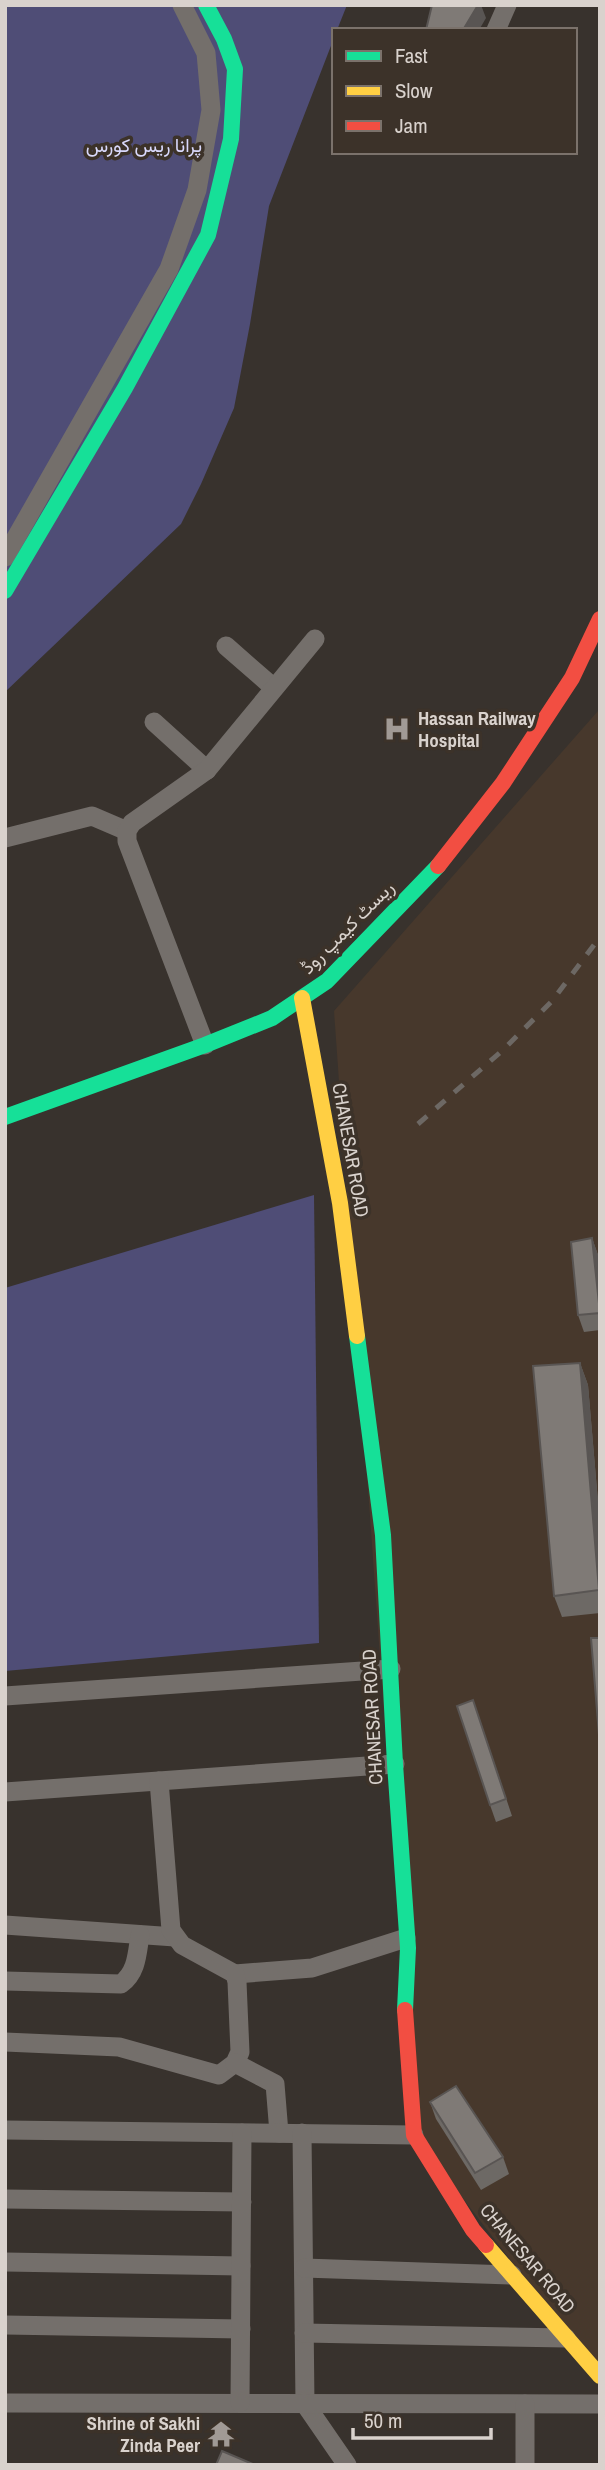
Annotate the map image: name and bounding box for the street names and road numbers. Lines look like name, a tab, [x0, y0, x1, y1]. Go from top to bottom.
street label: ریسٹ کیمپ روڈ	[295, 875, 400, 980]
street label: CHANESAR ROAD	[326, 1081, 376, 1219]
street label: CHANESAR ROAD	[355, 1648, 389, 1786]
street label: CHANESAR ROAD	[474, 2198, 582, 2318]

